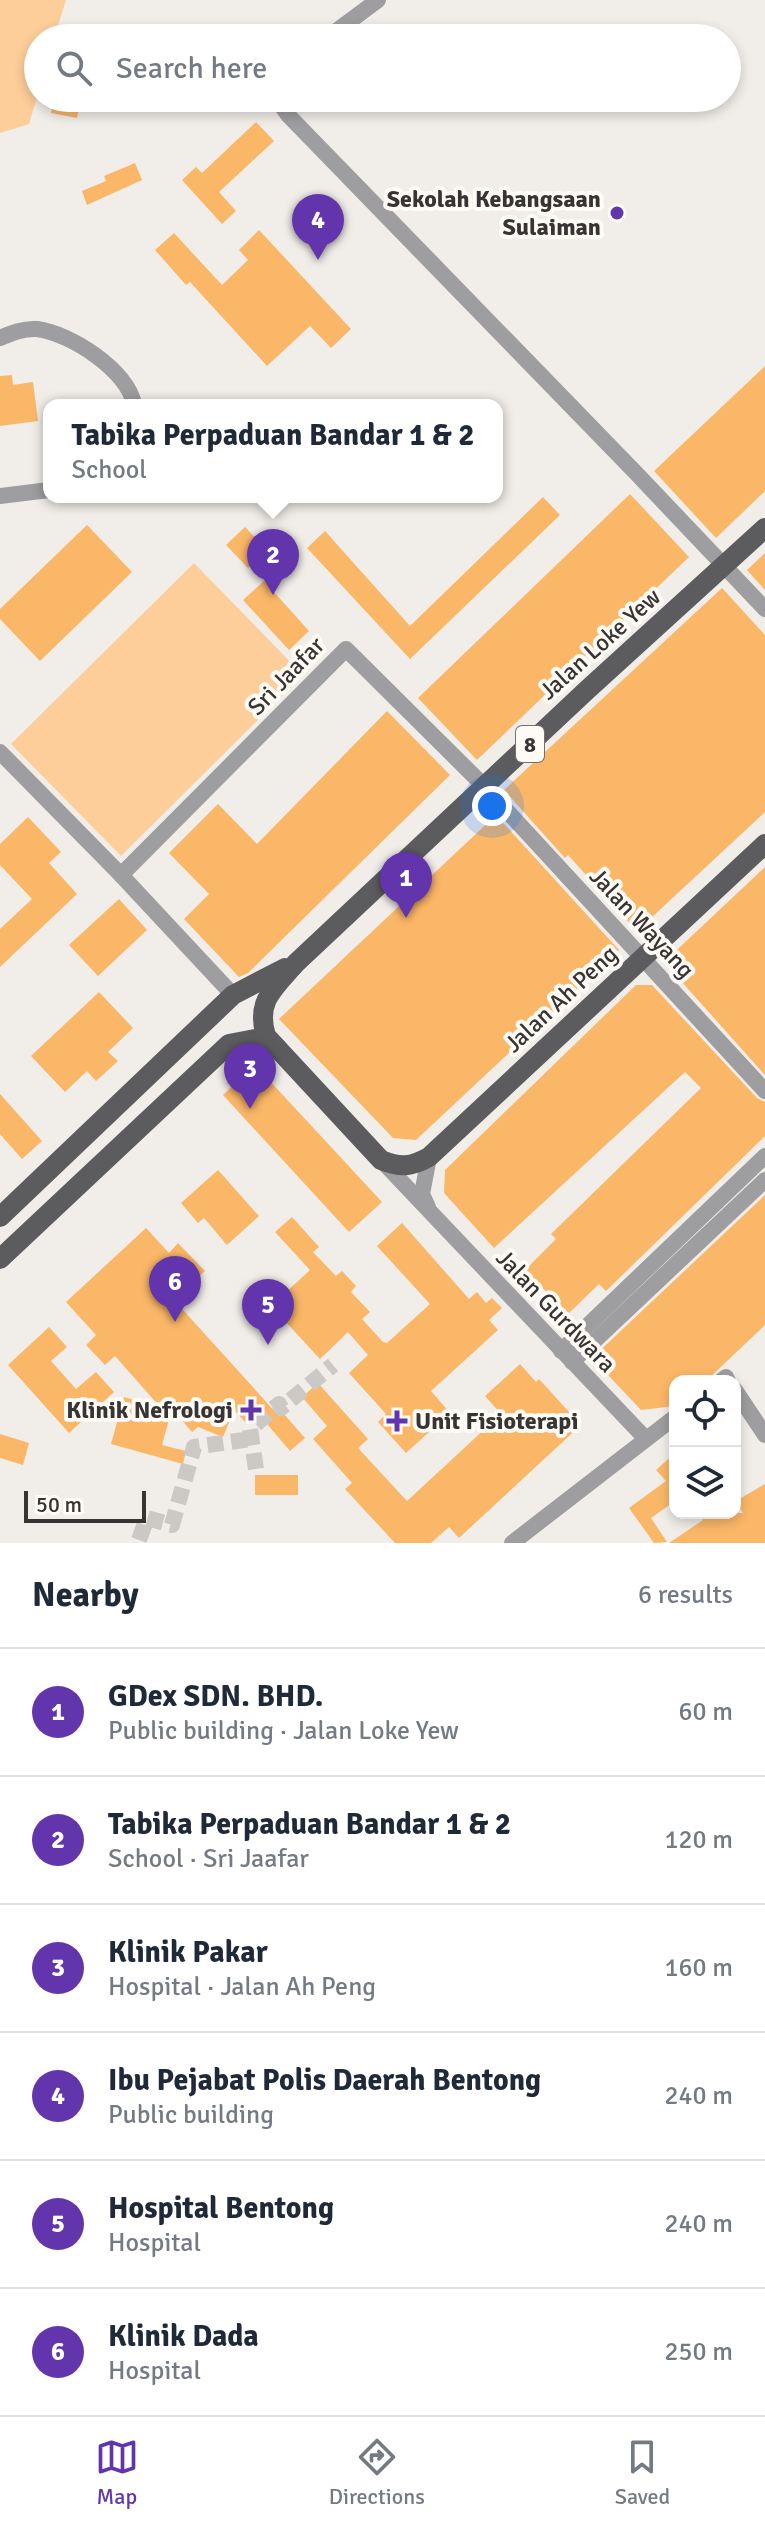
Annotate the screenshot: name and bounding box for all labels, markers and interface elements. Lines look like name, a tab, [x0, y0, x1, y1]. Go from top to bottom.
search box	[24, 24, 741, 112]
icon: search	[52, 46, 96, 90]
text: Search here	[116, 50, 267, 87]
place label: Sekolah Kebangsaan Sulaiman	[387, 184, 601, 242]
pin: 4	[292, 194, 344, 260]
marker: Sekolah Kebangsaan Sulaiman	[608, 204, 626, 222]
popup	[43, 399, 503, 503]
text: Tabika Perpaduan Bandar 1 & 2	[71, 417, 475, 454]
text: School	[71, 454, 147, 486]
pin: 2	[247, 529, 299, 595]
street label: Jalan Loke Yew	[533, 582, 667, 706]
street label: Sri Jaafar	[241, 630, 331, 722]
road number: 8	[516, 726, 544, 762]
your location	[472, 786, 512, 826]
pin: 1	[380, 852, 432, 918]
street label: Jalan Wayang	[583, 862, 701, 984]
street label: Jalan Ah Peng	[498, 939, 624, 1059]
pin: 3	[224, 1043, 276, 1109]
street label: Jalan Gurdwara	[490, 1243, 622, 1379]
pin: 6	[149, 1256, 201, 1322]
pin: 5	[242, 1279, 294, 1345]
map controls	[669, 1375, 741, 1519]
button: locate	[669, 1375, 741, 1447]
place label: Klinik Nefrologi	[66, 1395, 233, 1425]
marker: Klinik Nefrologi	[240, 1399, 262, 1421]
place label: Unit Fisioterapi	[415, 1406, 578, 1436]
marker: Unit Fisioterapi	[386, 1410, 408, 1432]
button: layers	[669, 1447, 741, 1519]
scale bar	[24, 1487, 146, 1523]
text: 50 m	[36, 1491, 82, 1518]
text: Nearby	[32, 1574, 139, 1616]
text: 6 results	[638, 1579, 733, 1611]
text: GDex SDN. BHD.	[108, 1678, 323, 1715]
text: 1	[51, 1696, 65, 1728]
text: 60 m	[678, 1696, 733, 1728]
text: Public building · Jalan Loke Yew	[108, 1715, 459, 1747]
text: Tabika Perpaduan Bandar 1 & 2	[108, 1806, 511, 1843]
text: 2	[51, 1824, 65, 1856]
text: 120 m	[664, 1824, 733, 1856]
text: School · Sri Jaafar	[108, 1843, 309, 1875]
text: Klinik Pakar	[108, 1934, 268, 1971]
text: 3	[51, 1952, 65, 1984]
text: 160 m	[664, 1952, 733, 1984]
text: Hospital · Jalan Ah Peng	[108, 1971, 376, 2003]
text: Ibu Pejabat Polis Daerah Bentong	[108, 2062, 541, 2099]
text: 4	[51, 2080, 65, 2112]
text: 240 m	[664, 2080, 733, 2112]
text: Public building	[108, 2099, 274, 2131]
text: Hospital Bentong	[108, 2190, 334, 2227]
text: 5	[51, 2208, 65, 2240]
text: 240 m	[664, 2208, 733, 2240]
text: Hospital	[108, 2227, 201, 2259]
text: Klinik Dada	[108, 2318, 259, 2355]
text: 6	[51, 2336, 65, 2368]
text: 250 m	[664, 2336, 733, 2368]
text: Hospital	[108, 2355, 201, 2387]
tab: Map	[95, 2435, 139, 2510]
tab: Directions	[329, 2435, 425, 2510]
tab: Saved	[615, 2435, 670, 2510]

